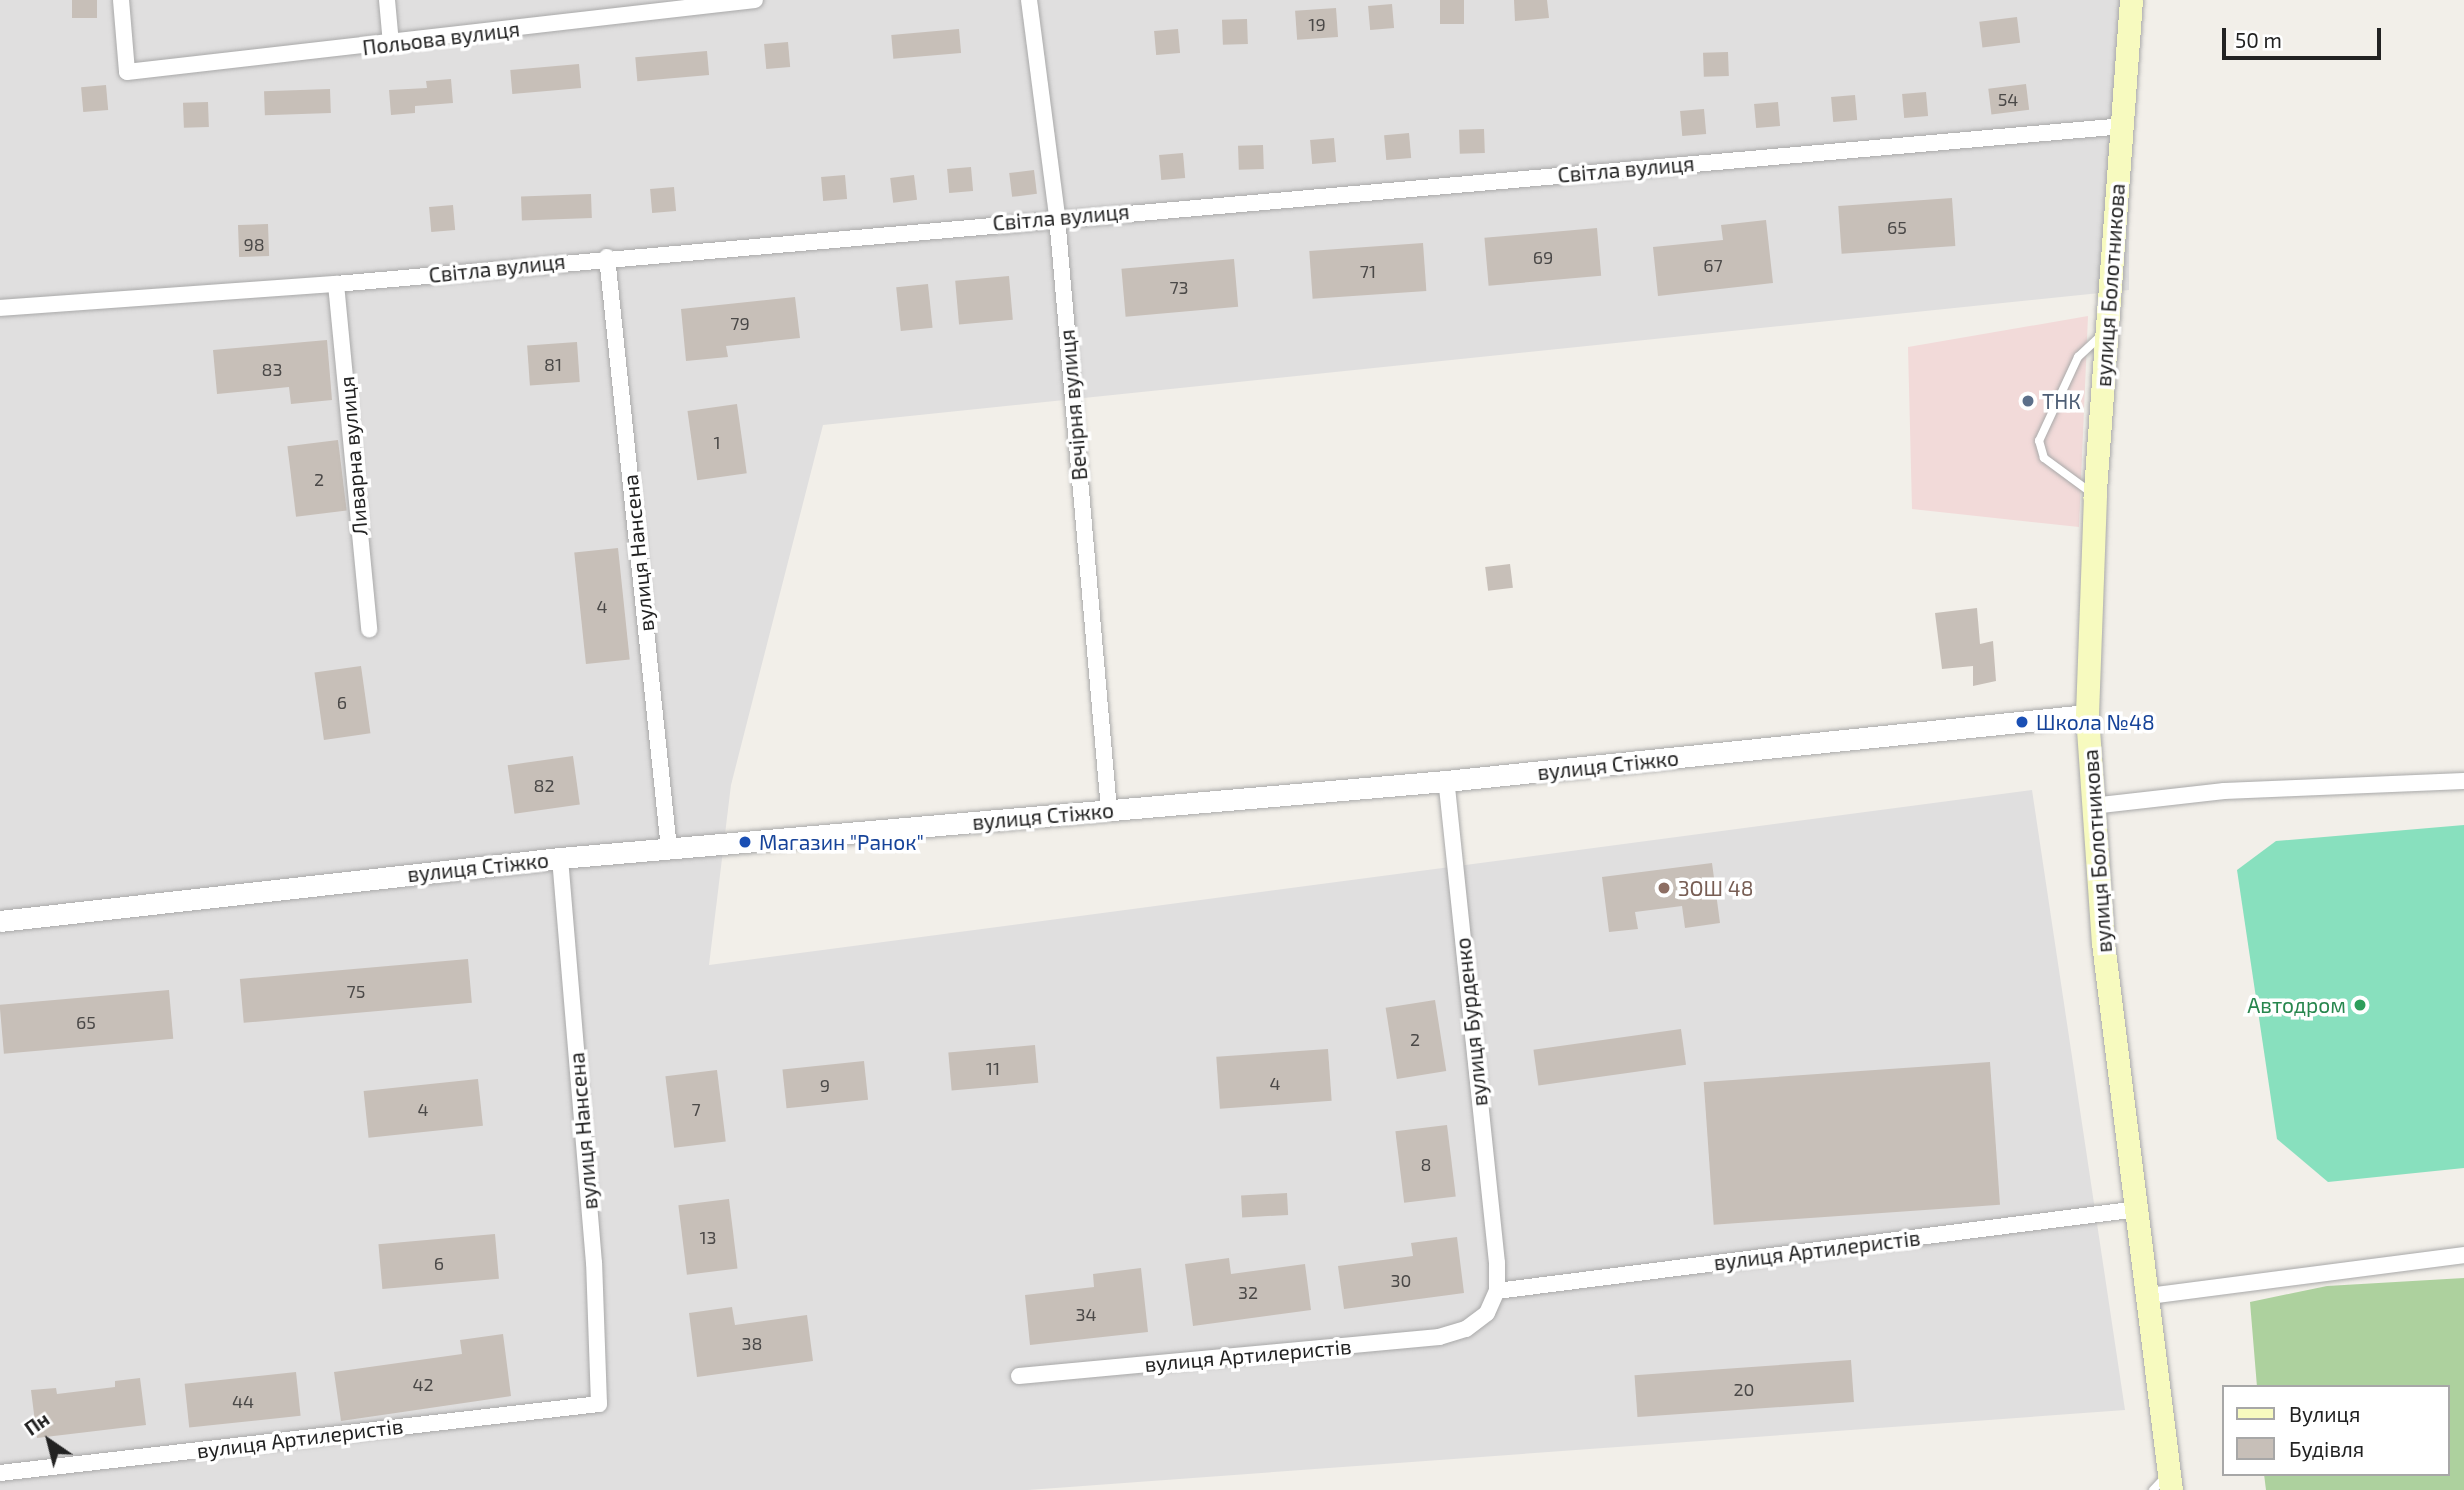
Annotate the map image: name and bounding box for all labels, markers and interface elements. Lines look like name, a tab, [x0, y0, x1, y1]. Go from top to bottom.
house number: 19	[1308, 13, 1326, 35]
scale bar	[2226, 14, 2385, 58]
street label: Польова вулиця	[361, 16, 521, 60]
text: 50 m	[2235, 27, 2282, 52]
house number: 54	[1998, 88, 2018, 110]
street label: Світла вулиця	[1557, 150, 1695, 188]
street label: вулиця Болотникова	[2090, 182, 2130, 388]
street label: Світла вулиця	[992, 198, 1130, 236]
house number: 65	[1887, 216, 1907, 238]
house number: 98	[243, 233, 265, 255]
house number: 69	[1533, 246, 1553, 268]
street label: Світла вулиця	[427, 248, 567, 288]
house number: 67	[1703, 254, 1723, 276]
house number: 71	[1360, 260, 1376, 282]
house number: 73	[1169, 276, 1189, 298]
house number: 79	[730, 312, 750, 334]
street label: Вечірня вулиця	[1054, 329, 1092, 481]
house number: 81	[544, 353, 562, 375]
house number: 83	[262, 358, 282, 380]
street label: Ливарна вулиця	[333, 375, 373, 537]
place label: ТНК	[2042, 388, 2081, 414]
marker: ТНК	[2020, 393, 2036, 409]
house number: 1	[713, 431, 721, 453]
house number: 2	[314, 468, 324, 490]
street label: вулиця Нансена	[617, 473, 659, 633]
house number: 4	[596, 595, 608, 617]
house number: 6	[337, 691, 347, 713]
place label: Школа №48	[2036, 709, 2155, 735]
marker: Школа №48	[2014, 714, 2030, 730]
street label: вулиця Стіжко	[1536, 745, 1680, 785]
street label: вулиця Болотникова	[2077, 748, 2117, 954]
house number: 82	[533, 774, 555, 796]
street label: вулиця Стіжко	[971, 797, 1115, 835]
place label: Магазин "Ранок"	[759, 829, 924, 855]
marker: Магазин "Ранок"	[737, 834, 753, 850]
street label: вулиця Стіжко	[406, 847, 550, 887]
place label: ЗОШ 48	[1678, 875, 1753, 901]
marker: ЗОШ 48	[1656, 880, 1672, 896]
street label: вулиця Бурденко	[1450, 936, 1492, 1108]
house number: 75	[347, 980, 365, 1002]
place label: Автодром	[2247, 992, 2346, 1018]
marker: Автодром	[2352, 997, 2368, 1013]
house number: 65	[76, 1011, 96, 1033]
house number: 2	[1410, 1028, 1420, 1050]
street label: вулиця Нансена	[564, 1051, 602, 1211]
house number: 11	[986, 1057, 1000, 1079]
house number: 4	[1269, 1072, 1281, 1094]
house number: 9	[820, 1074, 830, 1096]
house number: 4	[417, 1098, 429, 1120]
house number: 7	[691, 1098, 701, 1120]
house number: 8	[1421, 1153, 1431, 1175]
street label: вулиця Артилеристів	[1712, 1225, 1922, 1275]
house number: 13	[699, 1226, 717, 1248]
house number: 6	[434, 1252, 444, 1274]
house number: 30	[1391, 1269, 1411, 1291]
house number: 32	[1238, 1281, 1258, 1303]
house number: 34	[1075, 1303, 1097, 1325]
house number: 38	[742, 1332, 762, 1354]
street label: вулиця Артилеристів	[1143, 1333, 1353, 1377]
house number: 42	[412, 1373, 434, 1395]
house number: 20	[1734, 1378, 1754, 1400]
legend	[2222, 1385, 2450, 1476]
house number: 44	[232, 1390, 254, 1412]
text: Вулиця	[2289, 1401, 2360, 1426]
north arrow	[14, 1406, 84, 1476]
text: Пн	[20, 1407, 53, 1440]
street label: вулиця Артилеристів	[195, 1413, 405, 1463]
text: Будівля	[2289, 1436, 2364, 1461]

